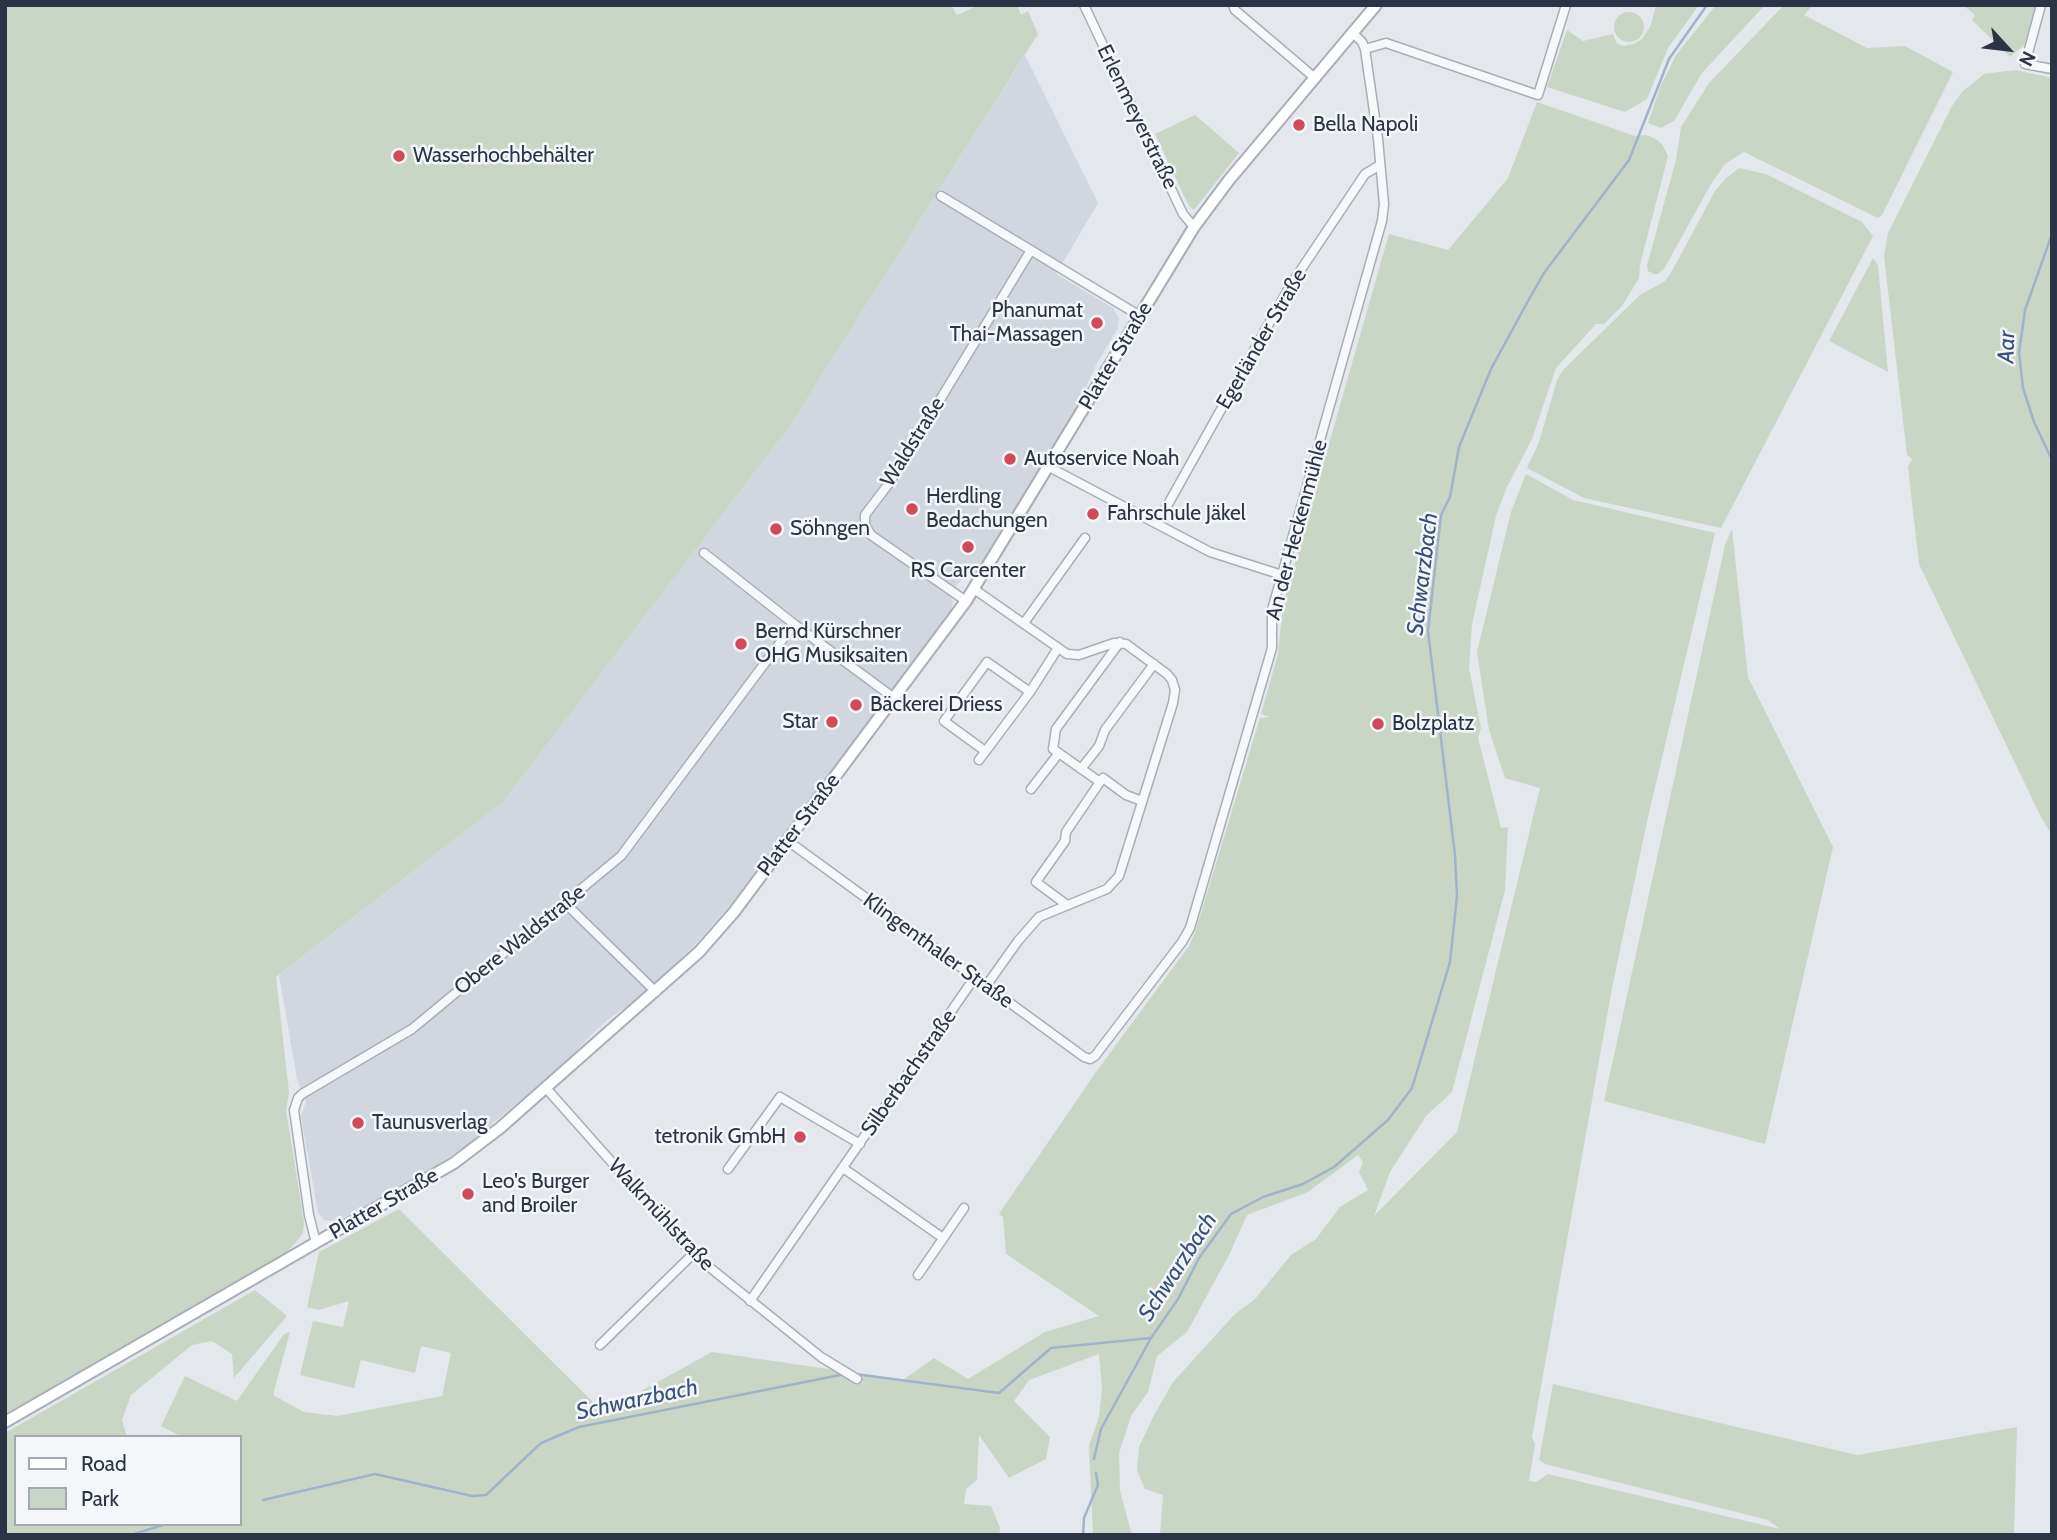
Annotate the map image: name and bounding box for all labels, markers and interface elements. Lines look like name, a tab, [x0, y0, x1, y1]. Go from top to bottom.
north arrow	[1973, 14, 2043, 84]
street label: Erlenmeyerstraße	[1091, 41, 1183, 193]
text: N	[2014, 48, 2040, 70]
place label: Bella Napoli	[1313, 112, 1418, 138]
marker: Bella Napoli	[1291, 117, 1307, 133]
place label: Wasserhochbehälter	[413, 143, 594, 169]
marker: Wasserhochbehälter	[391, 148, 407, 164]
street label: Egerländer Straße	[1212, 264, 1312, 414]
place label: Phanumat Thai-Massagen	[950, 298, 1083, 348]
street label: Platter Straße	[1074, 298, 1158, 414]
marker: Phanumat Thai-Massagen	[1089, 315, 1105, 331]
water label: Aar	[1993, 330, 2021, 364]
street label: Waldstraße	[876, 393, 950, 491]
street label: An der Heckenmühle	[1261, 437, 1333, 623]
place label: Autoservice Noah	[1024, 446, 1179, 472]
marker: Autoservice Noah	[1002, 451, 1018, 467]
place label: Herdling Bedachungen	[926, 484, 1048, 534]
marker: Herdling Bedachungen	[904, 501, 920, 517]
place label: Fahrschule Jäkel	[1107, 501, 1246, 527]
marker: Fahrschule Jäkel	[1085, 506, 1101, 522]
water label: Schwarzbach	[1402, 511, 1444, 637]
place label: Söhngen	[790, 516, 870, 542]
marker: Söhngen	[768, 521, 784, 537]
marker: RS Carcenter	[960, 539, 976, 555]
place label: RS Carcenter	[910, 558, 1026, 584]
place label: Bernd Kürschner OHG Musiksaiten	[755, 619, 908, 669]
marker: Bernd Kürschner OHG Musiksaiten	[733, 636, 749, 652]
place label: Bäckerei Driess	[870, 692, 1002, 718]
marker: Bäckerei Driess	[848, 697, 864, 713]
place label: Star	[782, 709, 818, 735]
place label: Bolzplatz	[1392, 711, 1474, 737]
marker: Star	[824, 714, 840, 730]
marker: Bolzplatz	[1370, 716, 1386, 732]
street label: Platter Straße	[752, 769, 846, 881]
street label: Obere Waldstraße	[450, 880, 590, 1000]
street label: Klingenthaler Straße	[858, 888, 1018, 1014]
street label: Silberbachstraße	[856, 1005, 962, 1141]
place label: Taunusverlag	[372, 1110, 487, 1136]
marker: Taunusverlag	[350, 1115, 366, 1131]
place label: tetronik GmbH	[654, 1124, 786, 1150]
marker: tetronik GmbH	[792, 1129, 808, 1145]
street label: Walkmühlstraße	[603, 1154, 719, 1276]
street label: Platter Straße	[325, 1163, 443, 1245]
place label: Leo's Burger and Broiler	[482, 1169, 589, 1219]
marker: Leo's Burger and Broiler	[460, 1186, 476, 1202]
water label: Schwarzbach	[1133, 1208, 1223, 1326]
water label: Schwarzbach	[574, 1374, 700, 1426]
legend	[14, 1435, 242, 1526]
text: Road	[81, 1451, 127, 1476]
text: Park	[81, 1486, 119, 1511]

